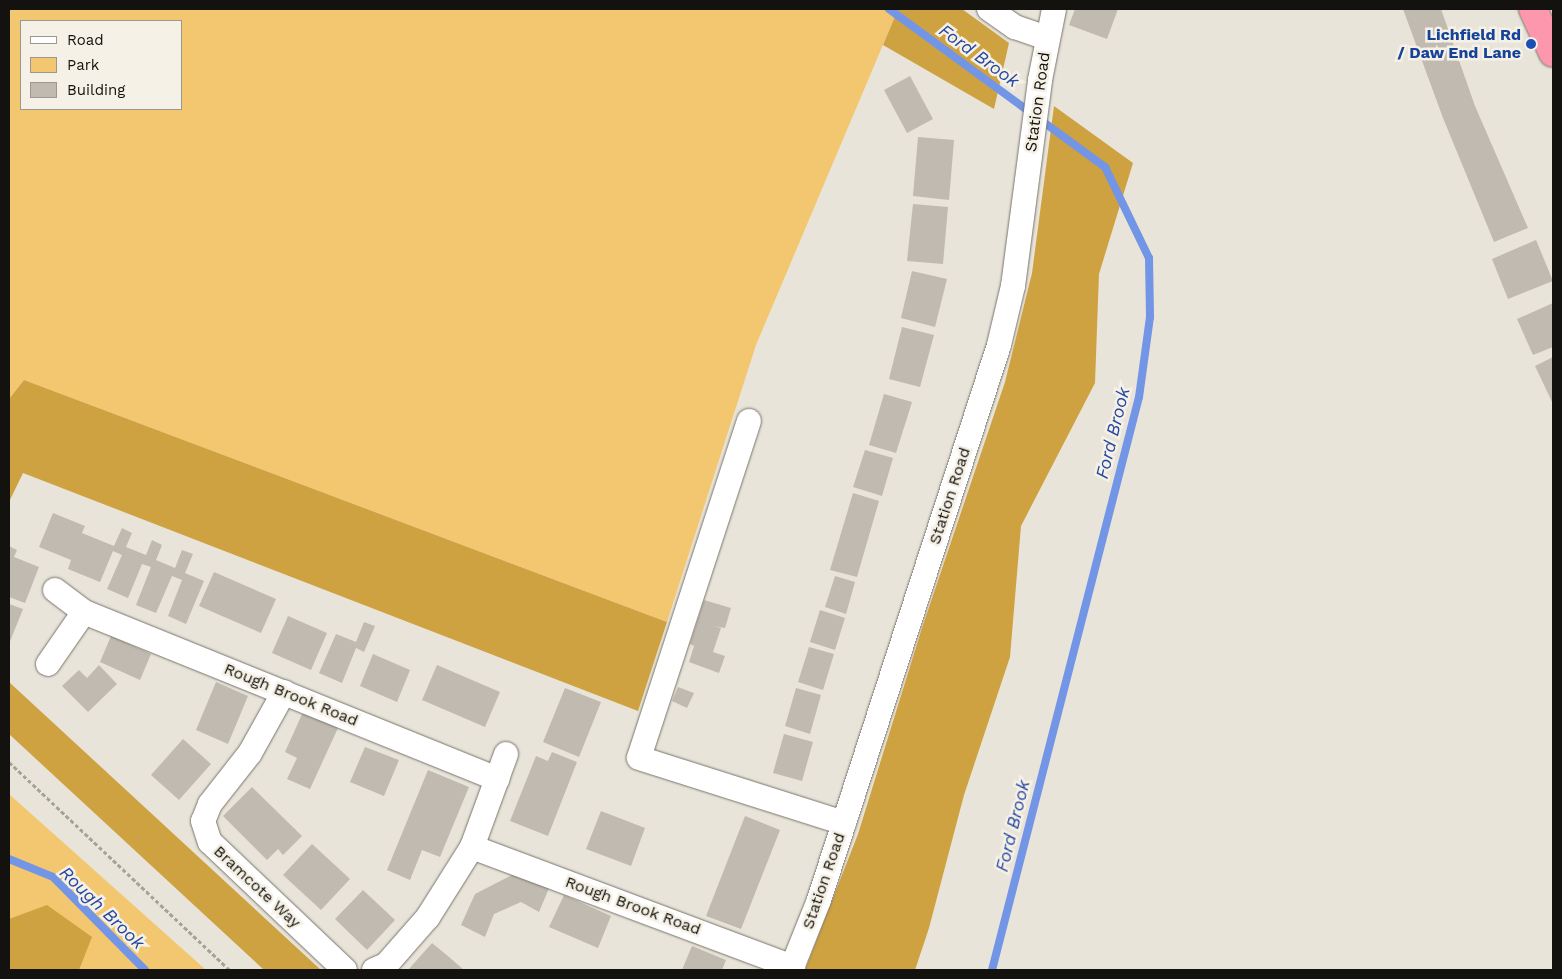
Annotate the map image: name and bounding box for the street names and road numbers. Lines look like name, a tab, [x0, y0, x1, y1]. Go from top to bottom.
street label: Station Road	[1021, 51, 1055, 153]
street label: Station Road	[925, 445, 975, 547]
street label: Rough Brook Road	[221, 659, 361, 731]
street label: Station Road	[799, 830, 849, 932]
street label: Bramcote Way	[209, 842, 305, 932]
street label: Rough Brook Road	[562, 872, 704, 940]

